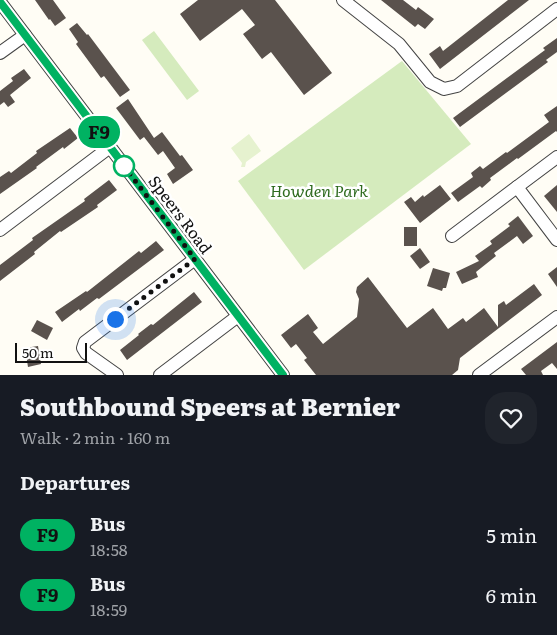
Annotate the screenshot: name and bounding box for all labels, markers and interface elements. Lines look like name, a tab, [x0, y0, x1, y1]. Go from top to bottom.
line badge: F9	[76, 116, 122, 148]
text: F9	[88, 118, 110, 145]
unlabelled marker	[113, 155, 135, 177]
street label: Speers Road	[144, 170, 219, 258]
park label: Howden Park	[270, 178, 368, 202]
your location	[103, 307, 128, 332]
scale bar	[15, 340, 88, 363]
text: 50 m	[22, 342, 54, 362]
text: Southbound Speers at Bernier	[20, 388, 400, 423]
button: heart	[485, 392, 537, 444]
text: Walk · 2 min · 160 m	[20, 425, 170, 449]
text: Departures	[20, 468, 130, 496]
text: Bus	[90, 509, 125, 537]
text: F9	[37, 521, 58, 548]
text: 5 min	[486, 521, 537, 549]
text: 18:58	[90, 537, 128, 561]
text: Bus	[90, 569, 125, 597]
text: F9	[37, 581, 58, 608]
text: 6 min	[486, 581, 537, 609]
text: 18:59	[90, 597, 127, 621]

